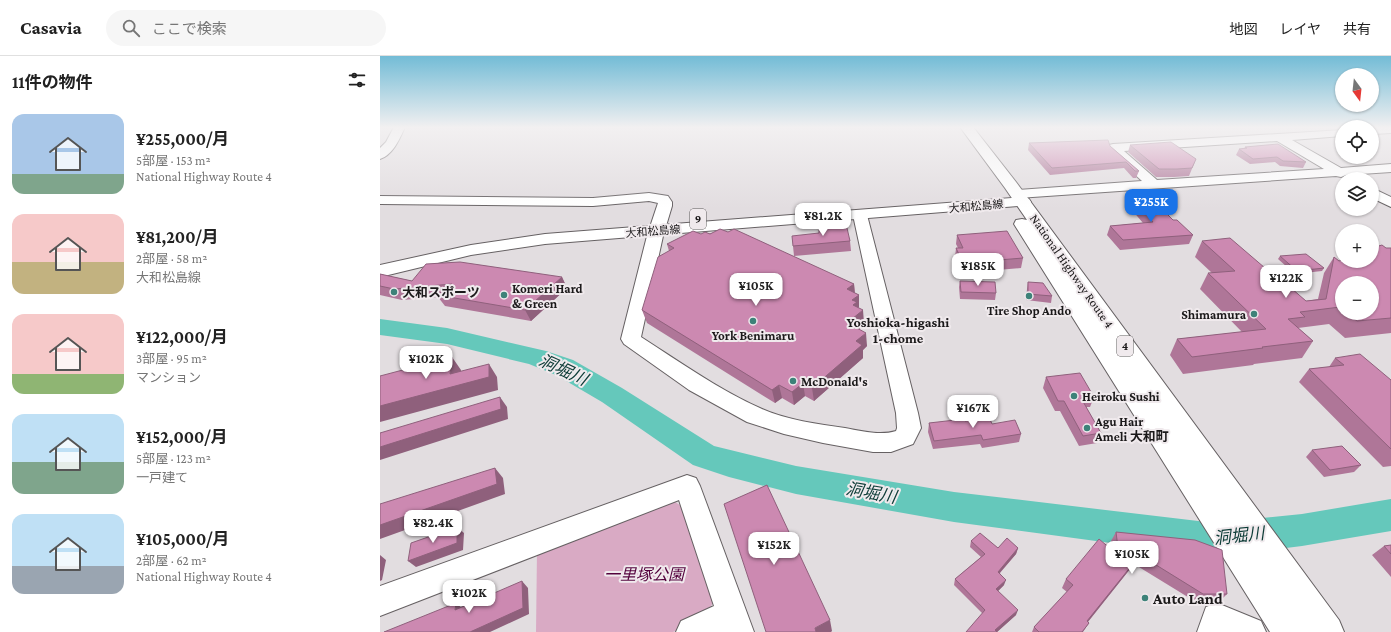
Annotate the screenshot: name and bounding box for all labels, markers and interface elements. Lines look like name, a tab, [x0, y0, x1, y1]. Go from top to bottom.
search box	[106, 10, 386, 46]
text: Casavia	[20, 17, 82, 38]
icon: search	[120, 17, 142, 39]
text: ここで検索	[152, 21, 227, 37]
text: 地図	[1229, 21, 1257, 37]
text: レイヤ	[1279, 21, 1321, 37]
text: 共有	[1343, 21, 1371, 37]
north arrow	[1335, 68, 1379, 112]
map controls	[1335, 68, 1379, 320]
icon: filters	[346, 69, 368, 91]
text: 11件の物件	[12, 73, 93, 92]
button: locate	[1335, 120, 1379, 164]
icon: home	[44, 130, 92, 178]
text: ¥255,000/月	[136, 130, 229, 149]
text: 5部屋 · 153 m²	[136, 153, 211, 168]
text: National Highway Route 4	[136, 169, 272, 184]
button: layers	[1335, 172, 1379, 216]
pin: ¥255K	[1123, 189, 1179, 223]
text: ¥255K	[1134, 194, 1168, 209]
street label: 大和松島線	[948, 198, 1004, 214]
pin: ¥81.2K	[790, 203, 856, 237]
text: ¥81.2K	[804, 208, 842, 223]
road number: 9	[690, 209, 706, 229]
street label: National Highway Route 4	[1027, 211, 1117, 331]
street label: 大和松島線	[625, 223, 681, 239]
button: +	[1335, 224, 1379, 268]
text: ¥81,200/月	[136, 228, 219, 247]
icon: home	[44, 230, 92, 278]
text: 2部屋 · 58 m²	[136, 251, 207, 266]
pin: ¥185K	[950, 253, 1006, 287]
text: ¥185K	[961, 258, 995, 273]
pin: ¥122K	[1258, 265, 1314, 299]
text: 大和松島線	[136, 270, 201, 285]
text: ¥122K	[1269, 270, 1303, 285]
pin: ¥105K	[728, 273, 784, 307]
button: −	[1335, 276, 1379, 320]
text: ¥105K	[739, 278, 773, 293]
place label: Komeri Hard & Green	[512, 281, 583, 311]
place label: 大和スポーツ	[402, 285, 480, 300]
marker: 大和スポーツ	[389, 287, 399, 297]
marker: Komeri Hard & Green	[499, 290, 509, 300]
marker: Tire Shop Ando	[1024, 291, 1034, 301]
place label: Tire Shop Ando	[987, 303, 1071, 318]
place label: Shimamura	[1181, 307, 1247, 322]
marker: Shimamura	[1249, 309, 1259, 319]
district label: Yoshioka-higashi 1-chome	[847, 314, 949, 346]
marker: York Benimaru	[748, 316, 758, 326]
text: ¥122,000/月	[136, 328, 228, 347]
place label: York Benimaru	[712, 328, 795, 343]
icon: home	[44, 330, 92, 378]
road number: 4	[1117, 336, 1133, 356]
pin: ¥102K	[398, 346, 454, 380]
text: 3部屋 · 95 m²	[136, 351, 207, 366]
text: ¥102K	[409, 351, 444, 366]
water label: 洞堀川	[536, 351, 592, 390]
text: マンション	[136, 370, 201, 385]
place label: McDonald's	[801, 374, 868, 389]
marker: McDonald's	[788, 376, 798, 386]
place label: Heiroku Sushi	[1082, 389, 1160, 404]
marker: Heiroku Sushi	[1069, 391, 1079, 401]
pin: ¥167K	[945, 395, 1001, 429]
text: ¥167K	[956, 400, 990, 415]
place label: Agu Hair Ameli 大和町	[1094, 414, 1169, 444]
marker: Agu Hair Ameli 大和町	[1082, 423, 1092, 433]
text: ¥152,000/月	[136, 428, 228, 447]
icon: home	[44, 430, 92, 478]
text: 5部屋 · 123 m²	[136, 451, 211, 466]
text: 一戸建て	[136, 470, 188, 485]
water label: 洞堀川	[844, 479, 900, 507]
pin: ¥82.4K	[400, 510, 466, 544]
text: ¥82.4K	[413, 515, 453, 530]
water label: 洞堀川	[1213, 524, 1267, 548]
icon: home	[44, 530, 92, 578]
text: ¥105,000/月	[136, 530, 230, 549]
pin: ¥152K	[746, 532, 802, 566]
text: ¥152K	[757, 537, 791, 552]
pin: ¥105K	[1104, 541, 1160, 575]
text: ¥105K	[1115, 546, 1149, 561]
text: 2部屋 · 62 m²	[136, 553, 207, 568]
park label: 一里塚公園	[604, 566, 686, 583]
text: National Highway Route 4	[136, 569, 272, 584]
pin: ¥102K	[441, 580, 497, 614]
text: ¥102K	[452, 585, 487, 600]
place label: Auto Land	[1152, 590, 1223, 607]
marker: Auto Land	[1140, 593, 1150, 603]

